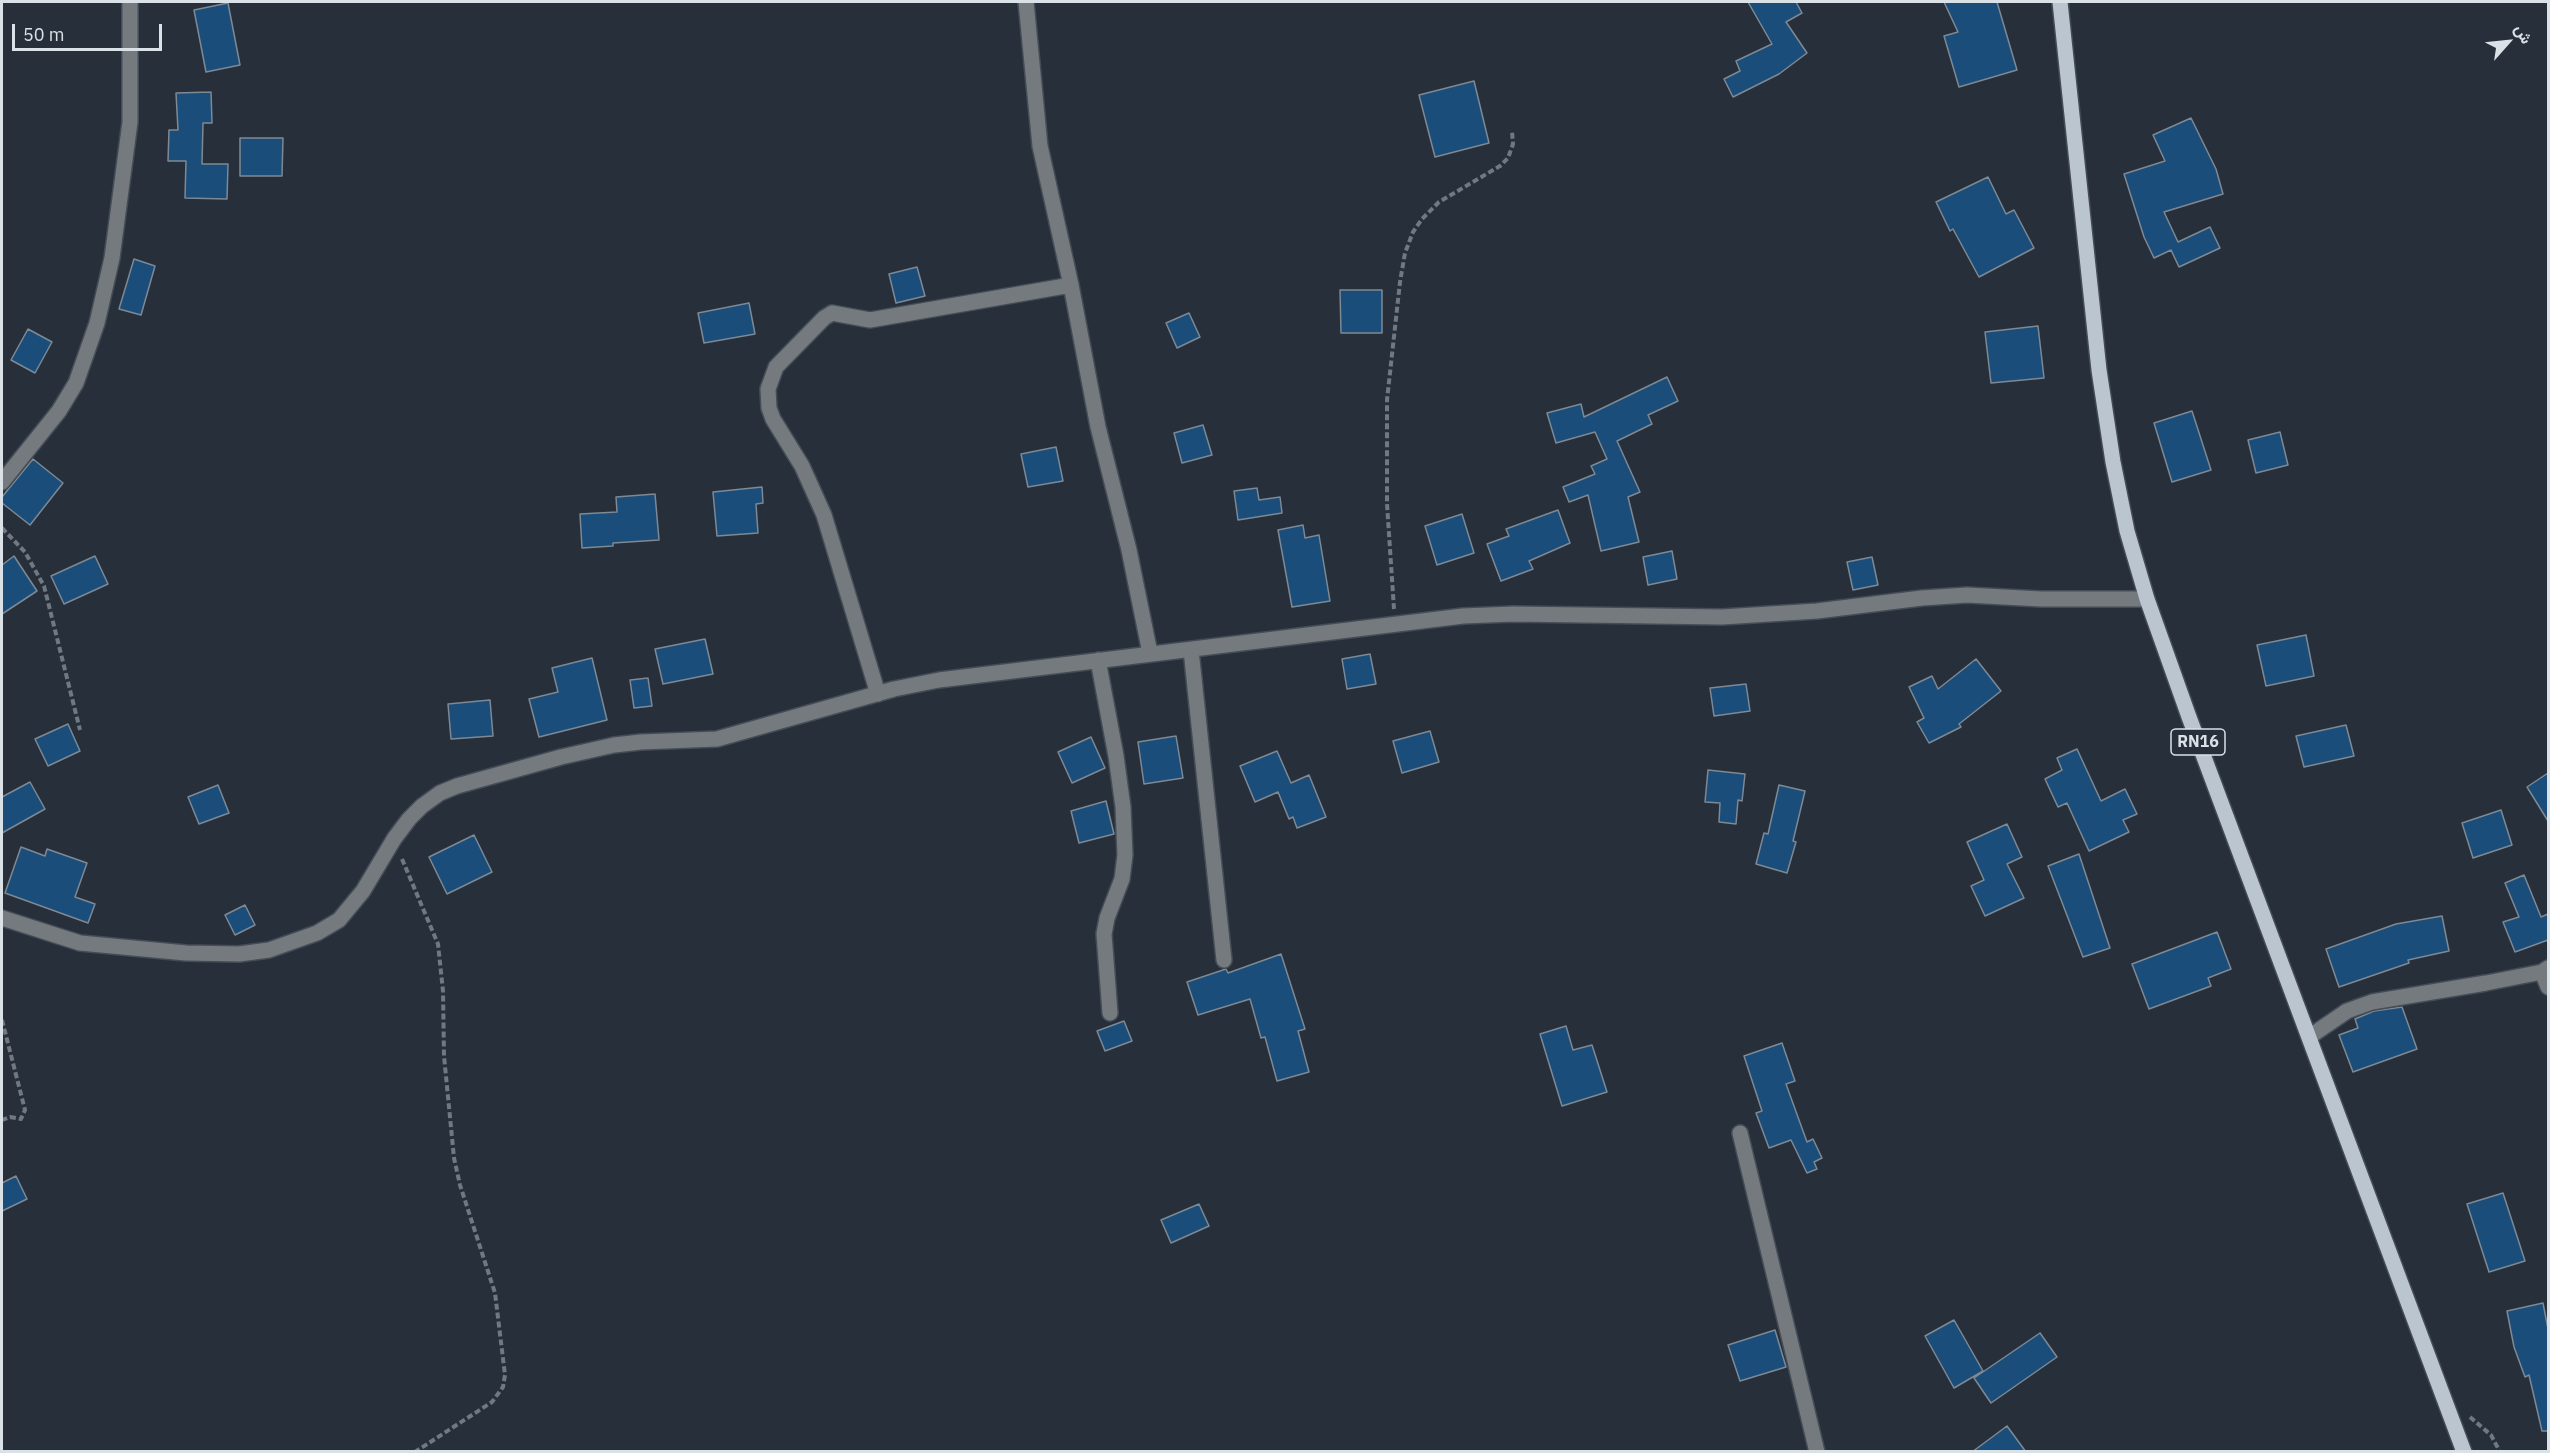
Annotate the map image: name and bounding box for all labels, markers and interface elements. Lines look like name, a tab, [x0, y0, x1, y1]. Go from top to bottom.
scale bar	[15, 12, 165, 50]
north arrow	[2478, 12, 2538, 72]
text: ش	[2511, 21, 2537, 47]
text: 50 m	[23, 23, 65, 46]
road number: RN16	[2171, 729, 2225, 755]

